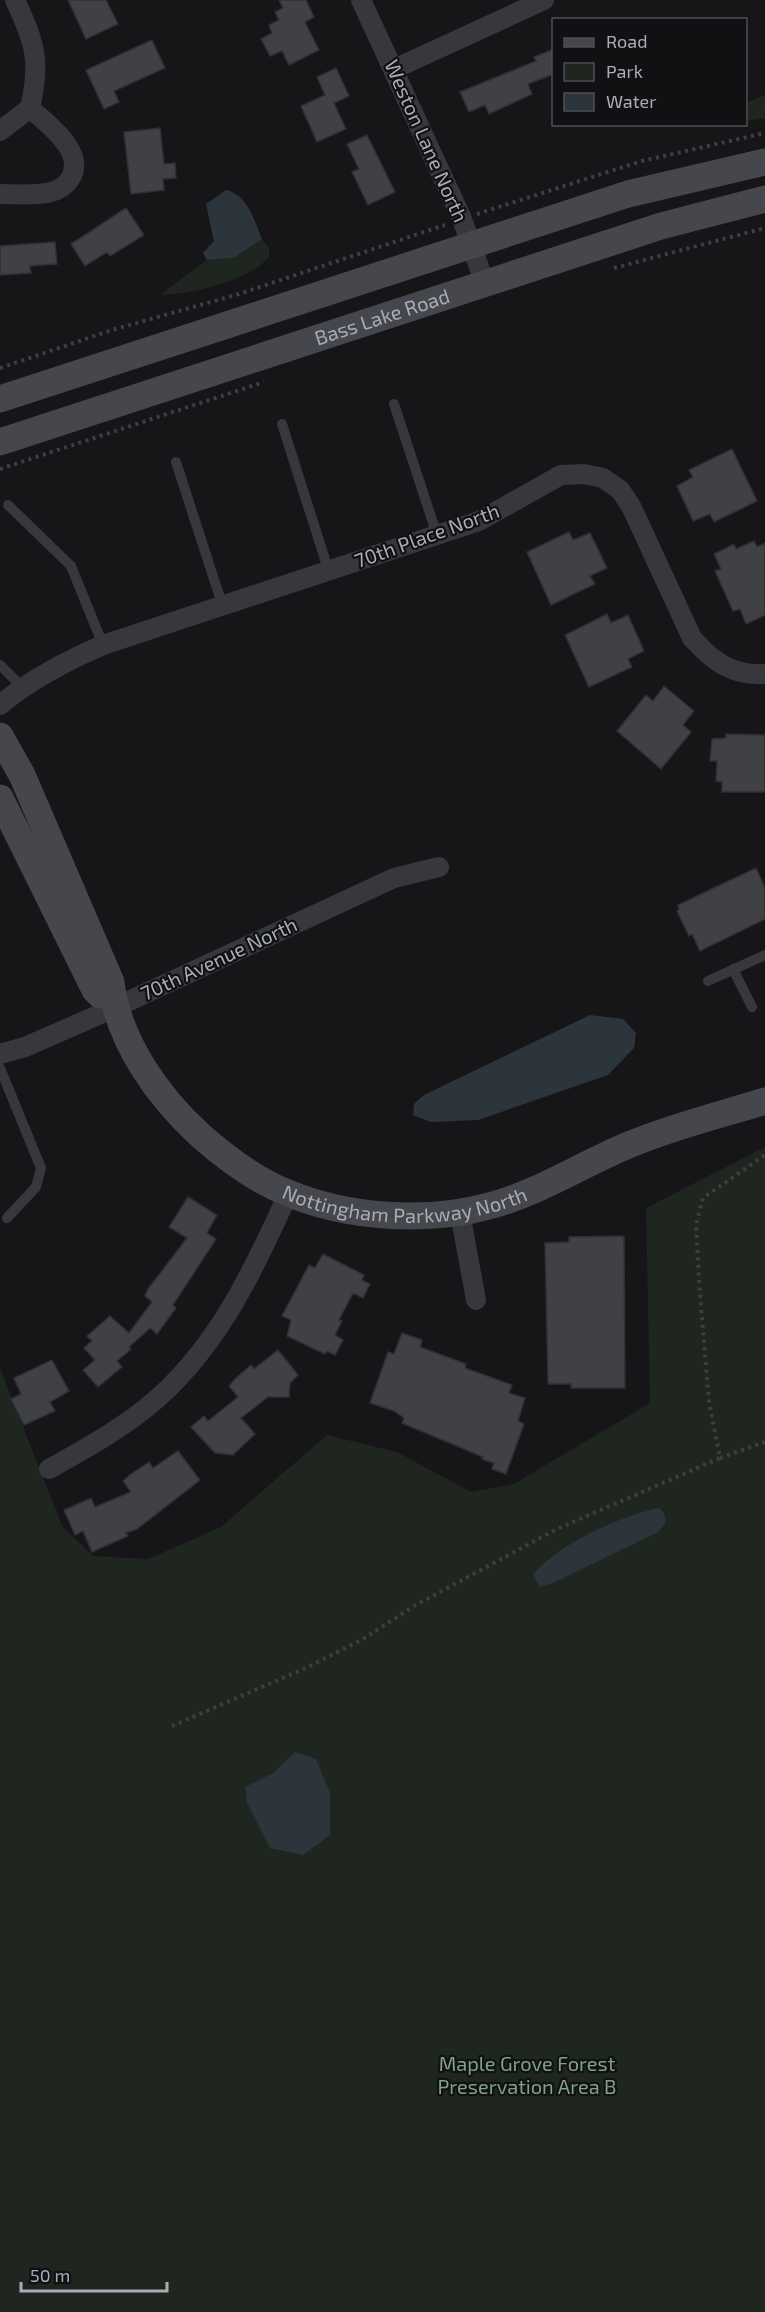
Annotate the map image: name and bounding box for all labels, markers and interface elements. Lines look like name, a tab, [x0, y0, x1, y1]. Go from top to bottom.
legend	[552, 18, 747, 126]
text: Road	[606, 30, 647, 52]
street label: Weston Lane North	[380, 56, 474, 226]
text: Park	[606, 60, 643, 82]
text: Water	[606, 90, 656, 112]
street label: Bass Lake Road	[311, 283, 452, 349]
street label: 70th Place North	[351, 498, 502, 572]
street label: 70th Avenue North	[137, 911, 301, 1005]
street label: Nottingham Parkway North	[280, 1176, 530, 1200]
text: Nottingham Parkway North	[279, 1179, 530, 1227]
park label: Maple Grove Forest Preservation Area B	[437, 2051, 617, 2098]
scale bar	[21, 2255, 166, 2293]
text: 50 m	[30, 2264, 70, 2286]

